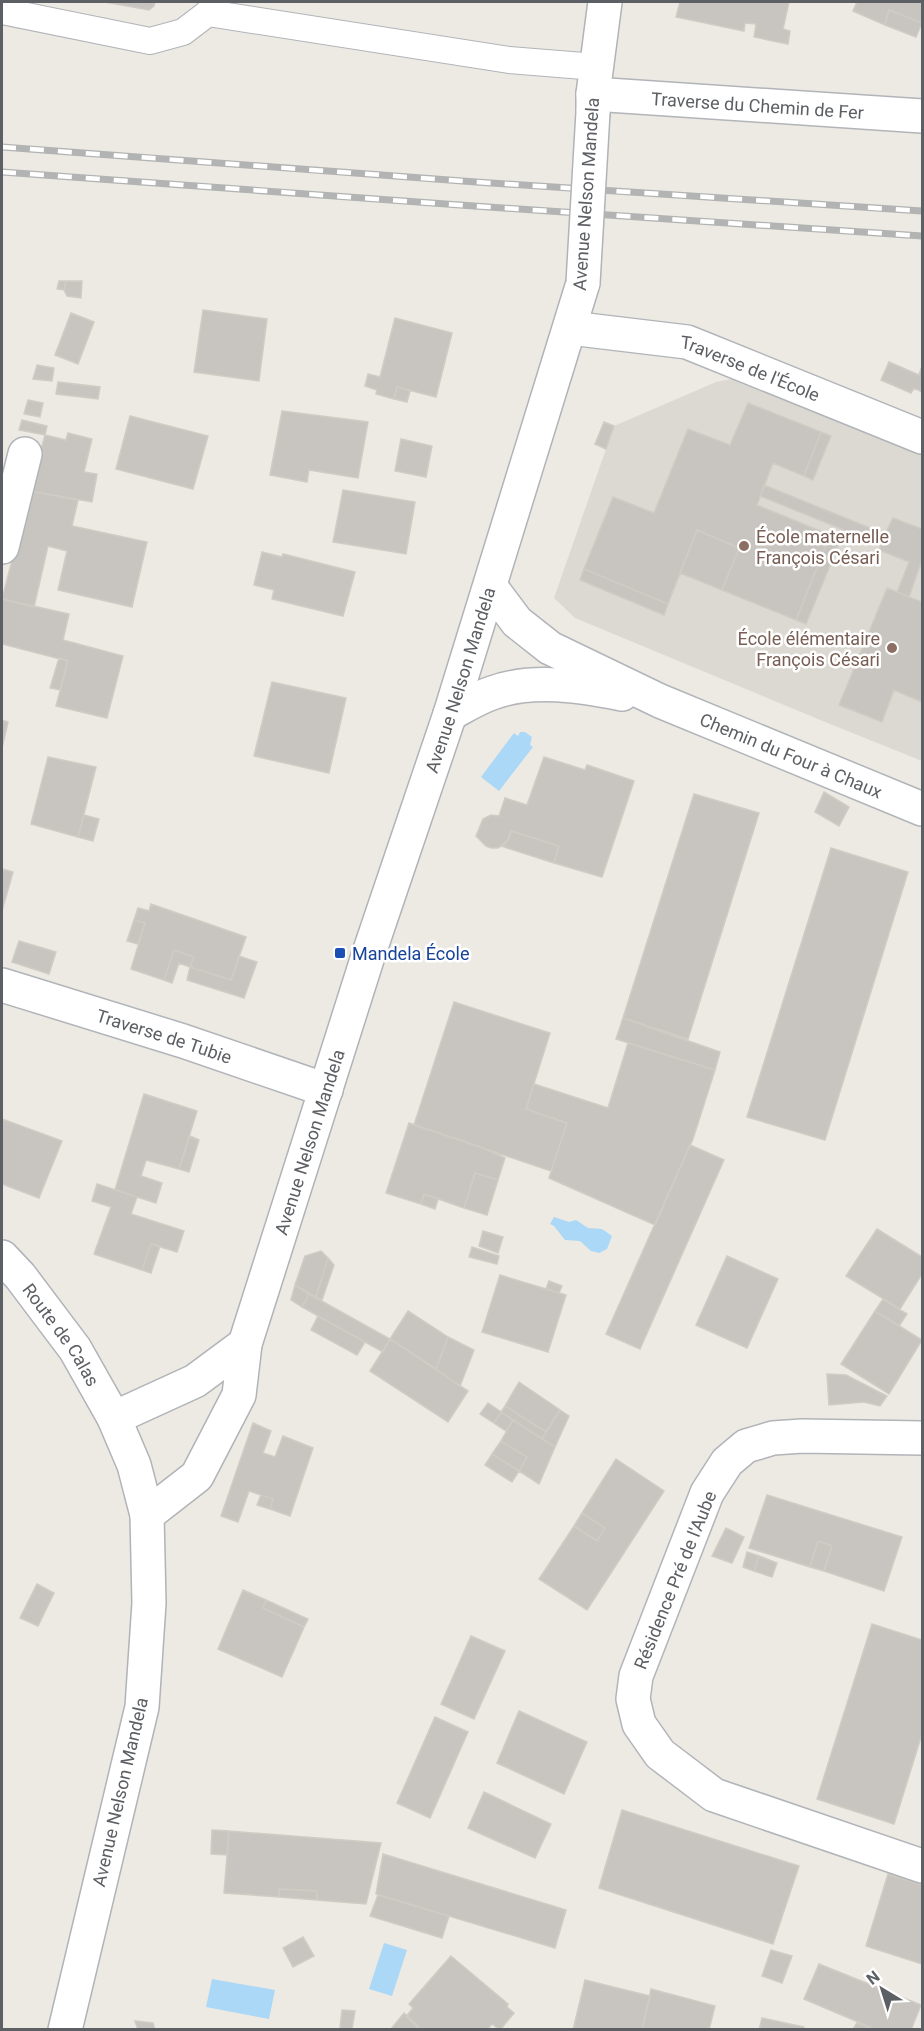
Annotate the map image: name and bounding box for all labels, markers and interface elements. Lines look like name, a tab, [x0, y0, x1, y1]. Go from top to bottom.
street label: Traverse du Chemin de Fer	[651, 87, 865, 123]
street label: Avenue Nelson Mandela	[569, 97, 603, 291]
street label: Traverse de l'École	[680, 331, 823, 405]
place label: École maternelle François Césari	[756, 526, 889, 568]
marker: École maternelle François Césari	[737, 539, 751, 553]
street label: Avenue Nelson Mandela	[420, 585, 499, 775]
place label: École élémentaire François Césari	[738, 628, 880, 670]
marker: École élémentaire François Césari	[885, 641, 899, 655]
street label: Chemin du Four à Chaux	[697, 708, 886, 802]
place label: Mandela École	[352, 943, 469, 964]
marker: Mandela École	[333, 946, 347, 960]
street label: Traverse de Tubie	[94, 1004, 235, 1067]
street label: Avenue Nelson Mandela	[270, 1047, 348, 1237]
street label: Route de Calas	[19, 1279, 104, 1390]
street label: Résidence Pré de l'Aube	[630, 1488, 720, 1672]
street label: Avenue Nelson Mandela	[88, 1695, 152, 1889]
north arrow	[852, 1959, 912, 2019]
text: N	[863, 1967, 883, 1989]

